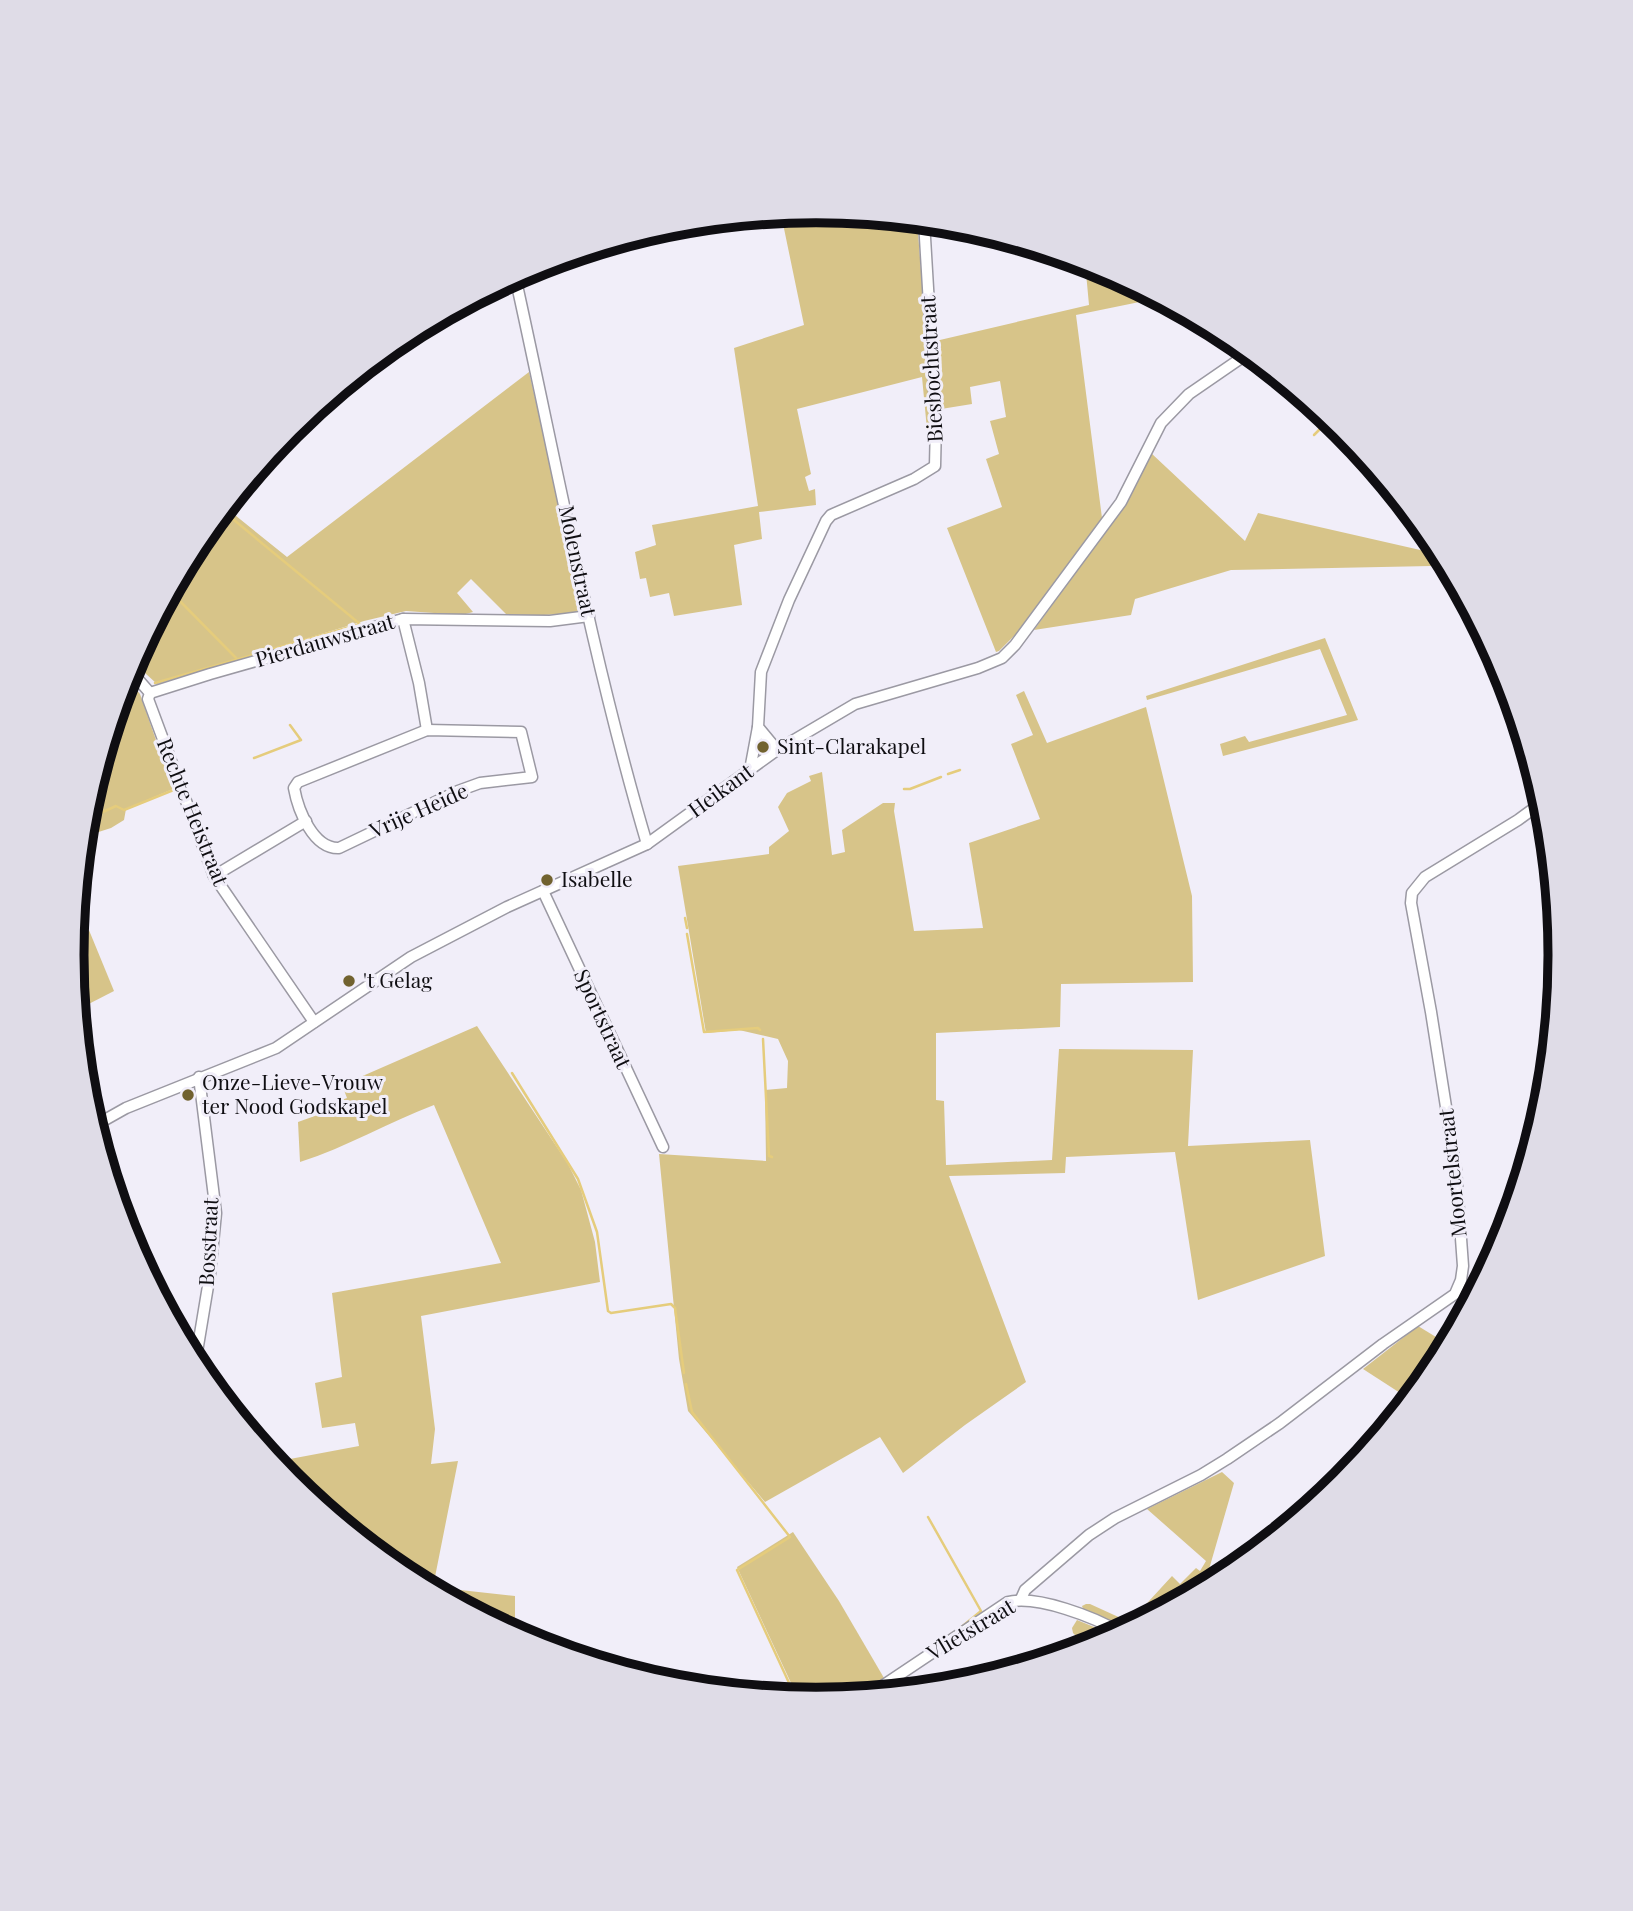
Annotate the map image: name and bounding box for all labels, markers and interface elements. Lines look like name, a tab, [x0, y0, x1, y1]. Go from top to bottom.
street label: Biesbochtstraat	[912, 294, 948, 443]
street label: Molenstraat	[554, 503, 604, 619]
street label: Pierdauwstraat	[252, 606, 398, 672]
place label: Sint-Clarakapel	[777, 731, 926, 759]
street label: Rechte Heistraat	[151, 733, 236, 890]
marker: Sint-Clarakapel	[755, 739, 771, 755]
street label: Heikant	[682, 756, 758, 822]
street label: Vrije Heide	[364, 775, 472, 844]
place label: Isabelle	[561, 864, 633, 892]
marker: Isabelle	[539, 872, 555, 888]
street label: Sportstraat	[569, 964, 639, 1073]
place label: 't Gelag	[363, 965, 432, 993]
marker: 't Gelag	[341, 973, 357, 989]
place label: Onze-Lieve-Vrouw ter Nood Godskapel	[202, 1067, 388, 1119]
marker: Onze-Lieve-Vrouw ter Nood Godskapel	[180, 1087, 196, 1103]
street label: Moortelstraat	[1430, 1107, 1472, 1239]
street label: Bosstraat	[191, 1196, 223, 1287]
street label: Vlietstraat	[920, 1591, 1020, 1666]

